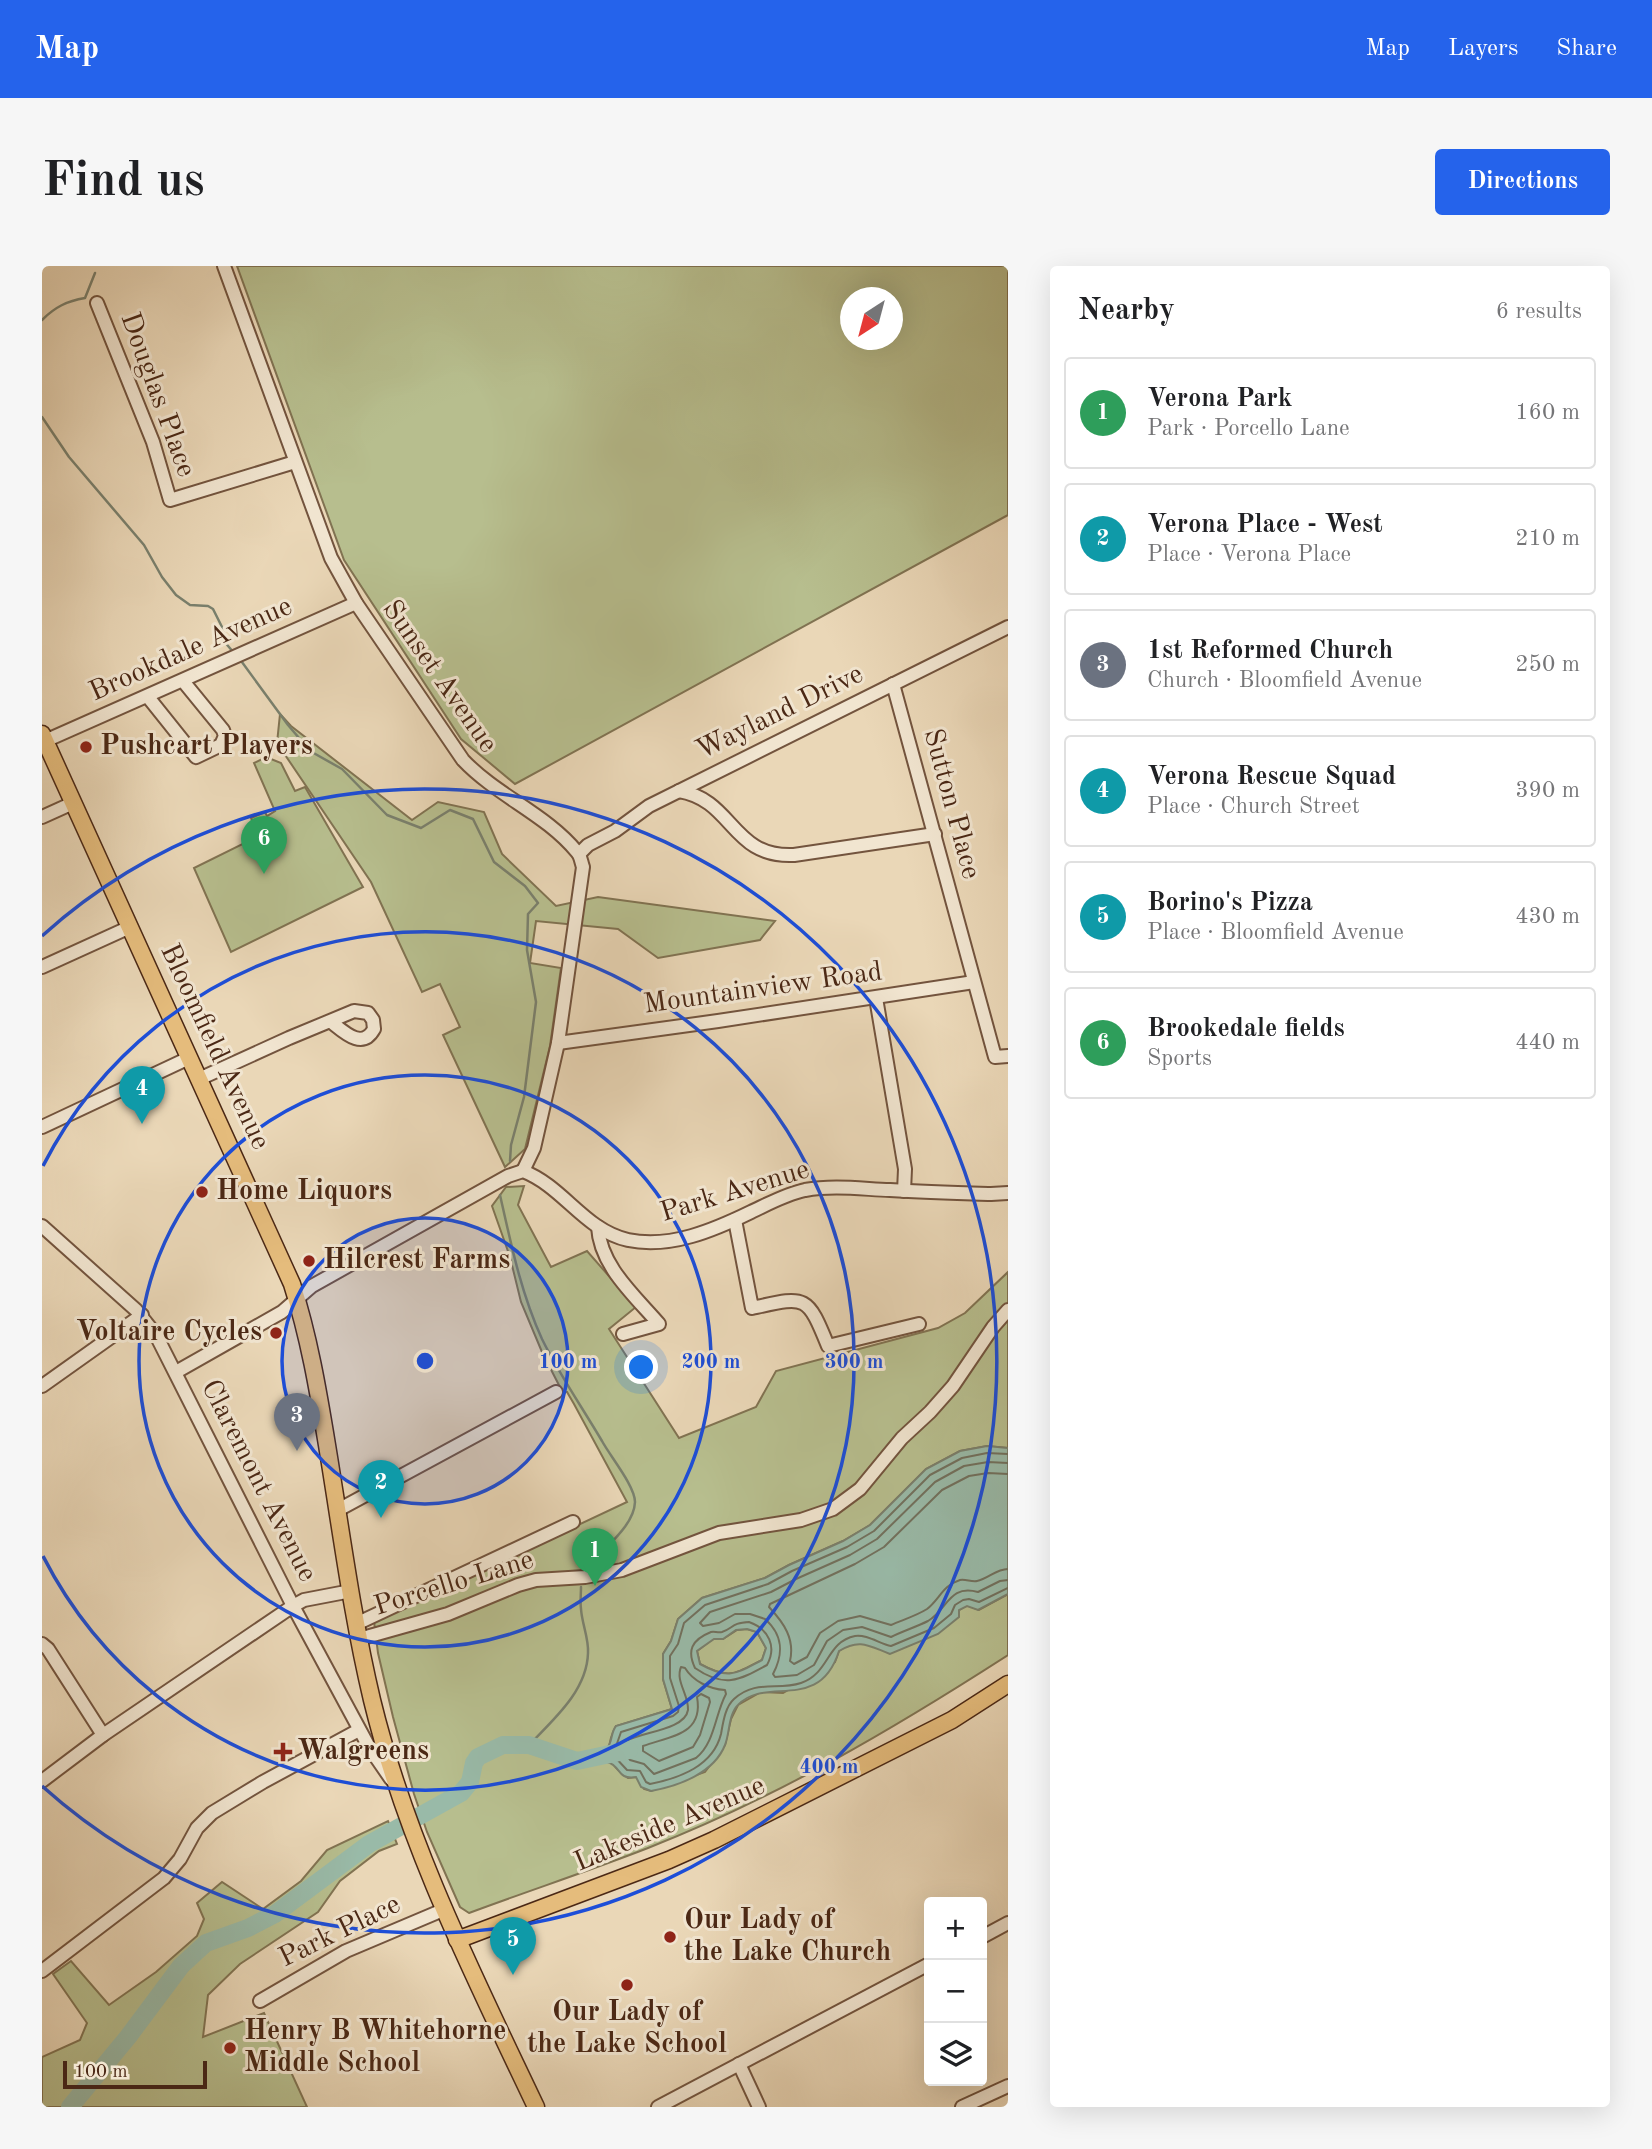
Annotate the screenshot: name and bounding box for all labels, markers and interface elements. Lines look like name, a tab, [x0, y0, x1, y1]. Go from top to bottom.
text: Map	[35, 33, 99, 66]
text: Map	[1366, 37, 1410, 61]
text: Layers	[1448, 37, 1518, 61]
text: Share	[1556, 37, 1617, 61]
button: Directions	[1435, 149, 1610, 215]
text: Find us	[42, 158, 205, 207]
north arrow	[840, 287, 903, 350]
text: Nearby	[1078, 296, 1175, 326]
text: 6 results	[1496, 300, 1582, 323]
street label: Douglas Place	[114, 309, 200, 481]
text: Verona Park	[1147, 386, 1292, 412]
text: 1	[1096, 401, 1110, 424]
text: 160 m	[1515, 401, 1580, 424]
text: Park · Porcello Lane	[1147, 417, 1350, 440]
text: Verona Place - West	[1147, 512, 1383, 538]
text: 2	[1096, 527, 1110, 550]
text: 210 m	[1515, 527, 1580, 550]
text: Place · Verona Place	[1147, 543, 1351, 566]
street label: Brookdale Avenue	[85, 593, 297, 707]
street label: Sunset Avenue	[376, 596, 502, 758]
text: 1st Reformed Church	[1147, 638, 1393, 664]
text: 3	[1096, 653, 1110, 676]
text: 250 m	[1515, 653, 1580, 676]
street label: Wayland Drive	[692, 660, 868, 766]
text: Church · Bloomfield Avenue	[1147, 669, 1422, 692]
street label: Sutton Place	[918, 726, 984, 882]
place label: Pushcart Players	[100, 733, 313, 761]
marker: Pushcart Players	[78, 739, 94, 755]
text: Verona Rescue Squad	[1147, 764, 1396, 790]
text: 4	[1096, 779, 1110, 802]
text: 390 m	[1515, 779, 1580, 802]
text: Place · Church Street	[1147, 795, 1360, 818]
pin: 6	[241, 816, 287, 874]
text: Borino's Pizza	[1147, 890, 1313, 916]
text: 5	[1096, 905, 1110, 928]
text: 430 m	[1515, 905, 1580, 928]
text: Place · Bloomfield Avenue	[1147, 921, 1404, 944]
street label: Bloomfield Avenue	[154, 940, 274, 1154]
street label: Mountainview Road	[642, 958, 884, 1020]
text: Brookedale fields	[1147, 1016, 1345, 1042]
text: 6	[1096, 1031, 1110, 1054]
text: 440 m	[1515, 1031, 1580, 1054]
text: Sports	[1147, 1047, 1212, 1070]
pin: 4	[119, 1066, 165, 1124]
street label: Park Avenue	[657, 1156, 813, 1228]
place label: Home Liquors	[216, 1178, 392, 1206]
marker: Home Liquors	[194, 1184, 210, 1200]
place label: Hilcrest Farms	[323, 1247, 510, 1275]
marker: Hilcrest Farms	[301, 1253, 317, 1269]
place label: Voltaire Cycles	[76, 1319, 262, 1347]
marker: Voltaire Cycles	[268, 1325, 284, 1341]
centre of rings	[413, 1349, 437, 1373]
your location	[624, 1350, 658, 1384]
text: 100 m	[538, 1352, 598, 1373]
text: 200 m	[681, 1352, 741, 1373]
text: 300 m	[824, 1352, 884, 1373]
street label: Claremont Avenue	[195, 1376, 321, 1586]
pin: 3	[274, 1393, 320, 1451]
pin: 2	[358, 1460, 404, 1518]
pin: 1	[572, 1528, 618, 1586]
street label: Porcello Lane	[371, 1546, 537, 1622]
place label: Walgreens	[297, 1738, 429, 1766]
marker: Walgreens	[275, 1744, 291, 1760]
text: 400 m	[799, 1757, 859, 1778]
street label: Lakeside Avenue	[571, 1772, 769, 1878]
street label: Park Place	[275, 1891, 405, 1973]
map controls	[924, 1897, 987, 2086]
button: +	[924, 1897, 987, 1960]
place label: Our Lady of the Lake Church	[684, 1907, 891, 1967]
pin: 5	[490, 1917, 536, 1975]
marker: Our Lady of the Lake Church	[662, 1929, 678, 1945]
button: −	[924, 1960, 987, 2023]
marker: Our Lady of the Lake School	[619, 1977, 635, 1993]
place label: Our Lady of the Lake School	[527, 1999, 727, 2059]
place label: Henry B Whitehorne Middle School	[244, 2018, 506, 2078]
button: layers	[924, 2023, 987, 2086]
marker: Henry B Whitehorne Middle School	[222, 2040, 238, 2056]
scale bar	[63, 2058, 206, 2090]
text: 100 m	[74, 2063, 127, 2082]

